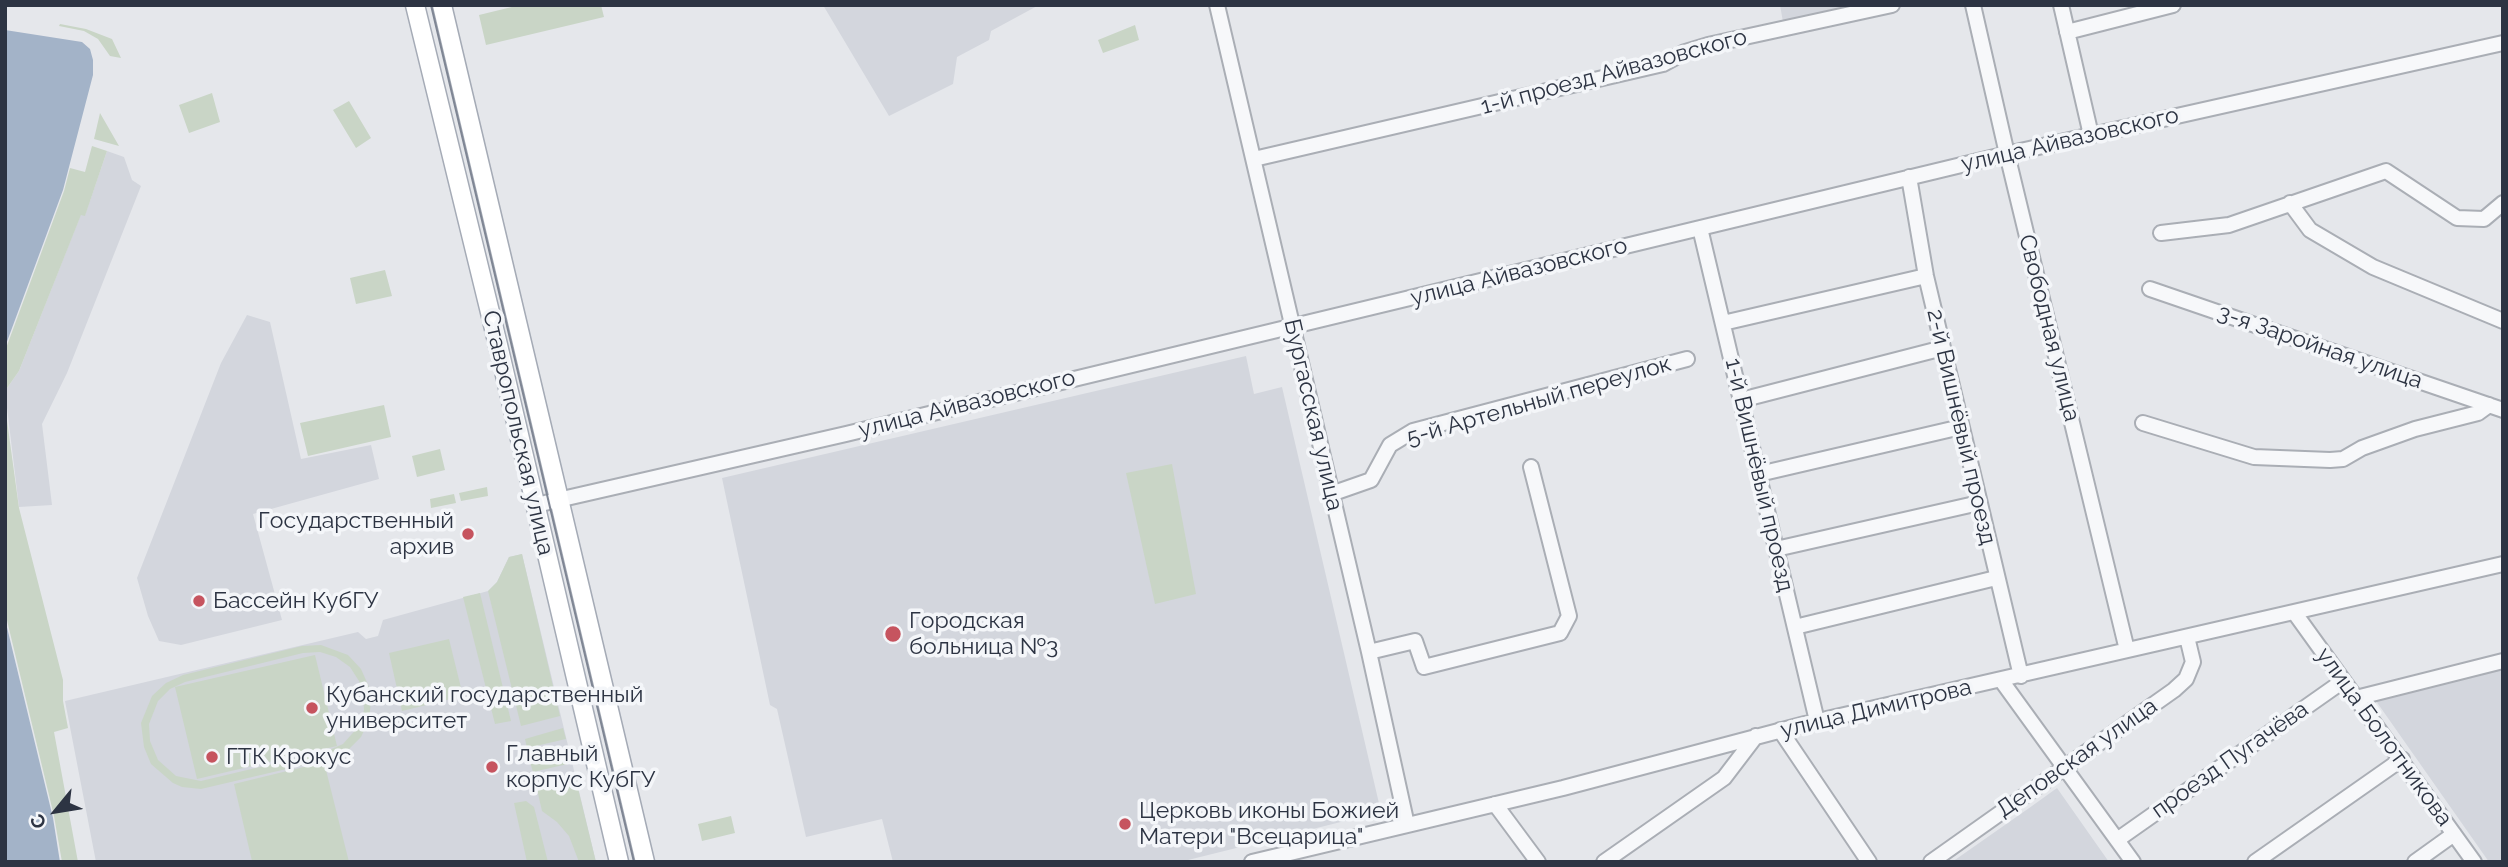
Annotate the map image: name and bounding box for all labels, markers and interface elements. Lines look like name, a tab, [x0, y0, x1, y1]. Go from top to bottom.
street label: 1-й проезд Айвазовского	[1478, 23, 1750, 121]
street label: улица Айвазовского	[1959, 102, 2181, 178]
street label: улица Айвазовского	[1408, 232, 1630, 312]
street label: Свободная улица	[2012, 232, 2086, 424]
street label: 3-я Заройная улица	[2214, 299, 2426, 395]
street label: 2-й Вишнёвый проезд	[1920, 306, 2002, 548]
street label: Ставропольская улица	[476, 308, 560, 558]
street label: Бургасская улица	[1278, 316, 1348, 514]
street label: 5-й Артельный переулок	[1404, 350, 1674, 452]
street label: 1-й Вишнёвый проезд	[1719, 356, 1799, 594]
street label: улица Айвазовского	[856, 364, 1078, 444]
place label: Государственный архив	[258, 507, 454, 561]
marker: Государственный архив	[460, 526, 476, 542]
place label: Бассейн КубГУ	[213, 587, 378, 615]
marker: Бассейн КубГУ	[191, 593, 207, 609]
place label: Городская больница №3	[909, 607, 1058, 661]
marker: Городская больница №3	[883, 624, 903, 644]
street label: улица Болотникова	[2310, 642, 2458, 832]
street label: улица Димитрова	[1778, 674, 1974, 744]
place label: Кубанский государственный университет	[326, 681, 643, 735]
street label: Деповская улица	[1991, 692, 2163, 824]
street label: проезд Пугачёва	[2146, 696, 2314, 824]
marker: Кубанский государственный университет	[304, 700, 320, 716]
place label: Главный корпус КубГУ	[506, 740, 655, 794]
place label: ГТК Крокус	[226, 743, 351, 771]
marker: ГТК Крокус	[204, 749, 220, 765]
marker: Главный корпус КубГУ	[484, 759, 500, 775]
north arrow	[21, 776, 91, 846]
place label: Церковь иконы Божией Матери "Всецарица"	[1139, 797, 1399, 851]
text: С	[25, 810, 51, 833]
marker: Церковь иконы Божией Матери "Всецарица"	[1117, 816, 1133, 832]

